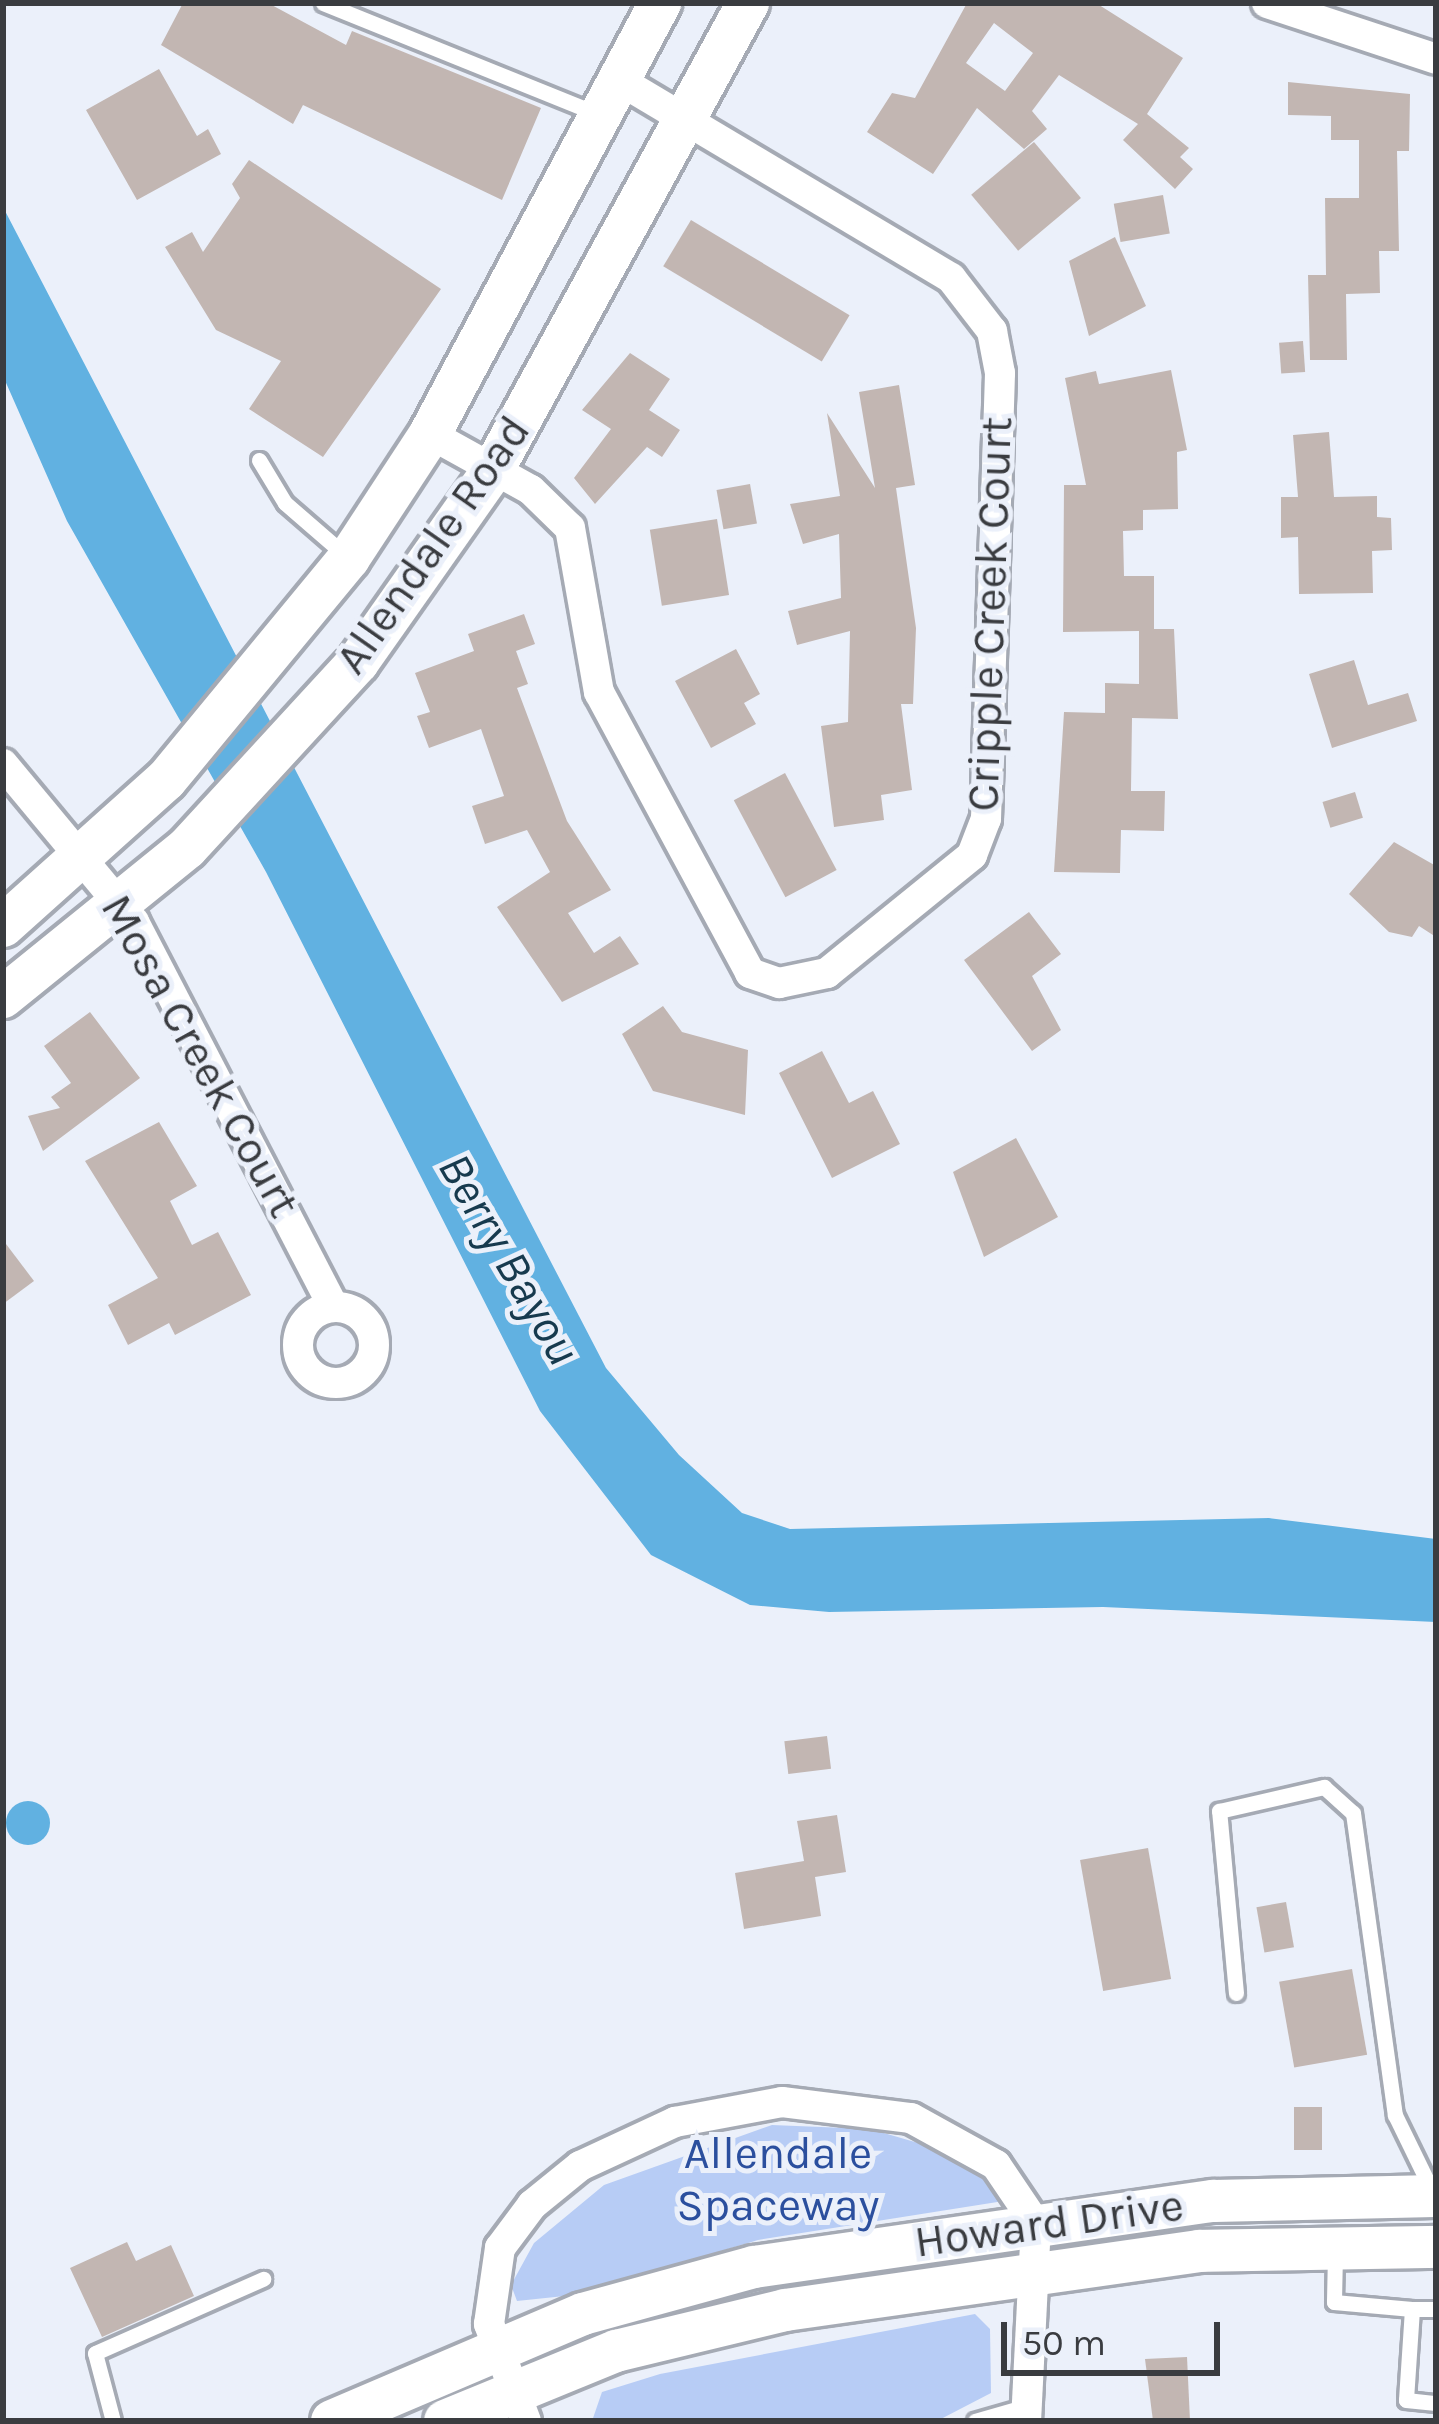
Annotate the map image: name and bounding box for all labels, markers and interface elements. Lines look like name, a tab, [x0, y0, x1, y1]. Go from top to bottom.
street label: Allendale Road	[324, 406, 542, 684]
street label: Cripple Creek Court	[956, 416, 1024, 812]
street label: Mosa Creek Court	[89, 885, 311, 1227]
water label: Berry Bayou	[425, 1143, 593, 1375]
park label: Allendale Spaceway	[677, 2127, 879, 2233]
street label: Howard Drive	[911, 2178, 1187, 2270]
scale bar	[1007, 2298, 1226, 2372]
text: 50 m	[1022, 2322, 1106, 2364]

